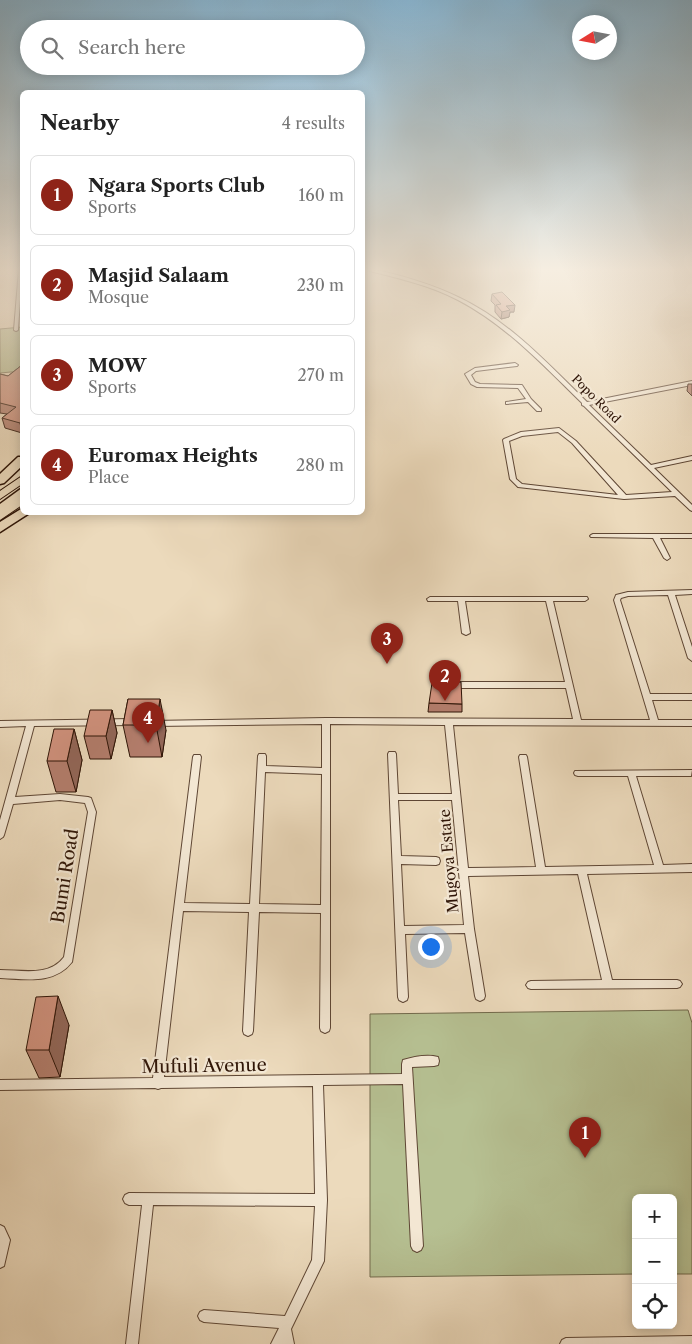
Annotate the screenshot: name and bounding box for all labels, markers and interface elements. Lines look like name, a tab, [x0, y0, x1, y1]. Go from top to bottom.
north arrow	[572, 15, 617, 60]
search box	[20, 20, 365, 75]
icon: search	[38, 34, 66, 62]
text: Search here	[78, 36, 186, 59]
text: Nearby	[40, 110, 119, 135]
text: 4 results	[282, 113, 345, 133]
text: Ngara Sports Club	[88, 174, 265, 197]
text: 1	[53, 185, 61, 205]
text: 160 m	[299, 185, 344, 205]
text: Sports	[88, 197, 137, 217]
text: Masjid Salaam	[88, 264, 229, 287]
text: 2	[52, 275, 62, 295]
text: 230 m	[297, 275, 344, 295]
text: Mosque	[88, 287, 149, 307]
text: MOW	[88, 354, 146, 377]
text: 3	[52, 365, 62, 385]
text: 270 m	[298, 365, 344, 385]
street label: Popo Road	[569, 371, 624, 427]
text: Sports	[88, 377, 137, 397]
text: Euromax Heights	[88, 444, 258, 467]
text: 4	[52, 455, 62, 475]
text: 280 m	[296, 455, 344, 475]
text: Place	[88, 467, 129, 487]
pin: 3	[371, 623, 403, 664]
pin: 2	[429, 660, 461, 701]
pin: 4	[132, 702, 164, 743]
street label: Mugoya Estate	[434, 808, 463, 914]
street label: Bumi Road	[47, 827, 83, 925]
your location	[418, 934, 444, 960]
street label: Mufuli Avenue	[141, 1054, 267, 1078]
pin: 1	[569, 1117, 601, 1158]
map controls	[632, 1194, 677, 1329]
button: +	[632, 1194, 677, 1239]
button: −	[632, 1239, 677, 1284]
button: locate	[632, 1284, 677, 1329]

